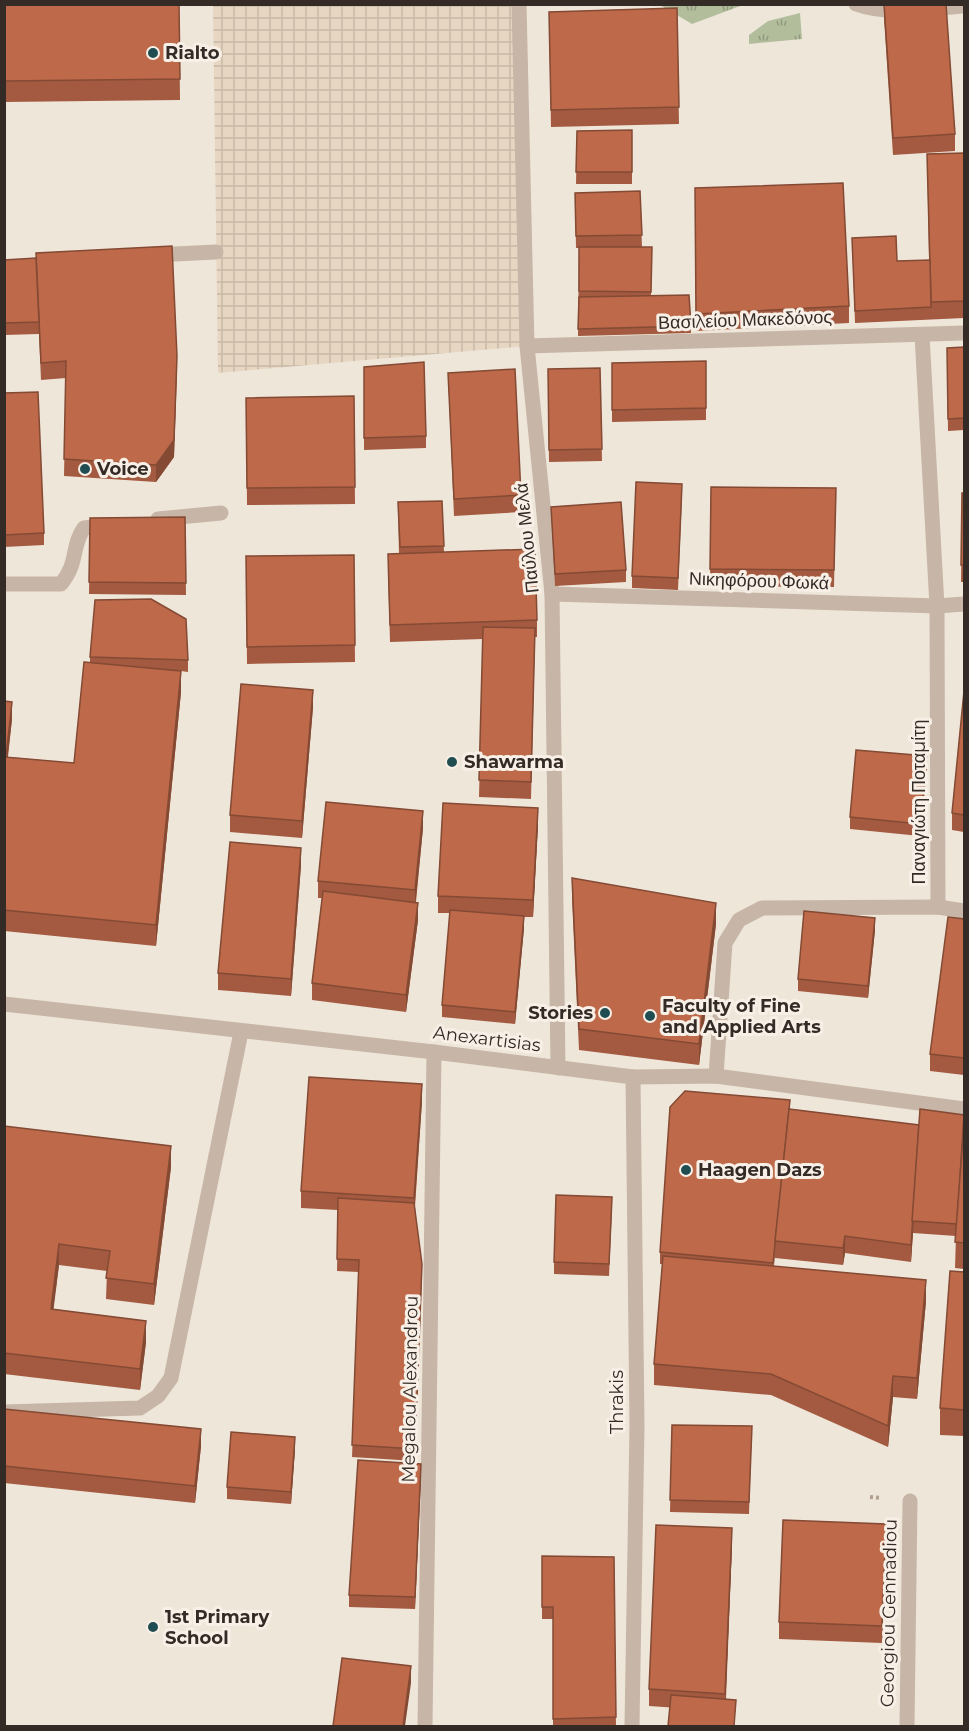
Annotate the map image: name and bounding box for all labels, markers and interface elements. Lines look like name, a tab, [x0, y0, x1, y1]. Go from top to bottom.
place label: Rialto	[165, 42, 220, 64]
marker: Rialto	[146, 46, 160, 60]
street label: Βασιλείου Μακεδόνος	[658, 306, 833, 334]
place label: Voice	[96, 458, 149, 480]
marker: Voice	[78, 462, 92, 476]
street label: Παύλου Μελά	[510, 482, 544, 594]
street label: Νικηφόρου Φωκά	[689, 568, 829, 594]
street label: Παναγιώτη Ποταμίτη	[908, 720, 930, 884]
place label: Shawarma	[464, 751, 564, 773]
marker: Shawarma	[445, 755, 459, 769]
place label: Faculty of Fine and Applied Arts	[662, 995, 821, 1038]
place label: Stories	[528, 1002, 593, 1024]
marker: Stories	[598, 1006, 612, 1020]
marker: Faculty of Fine and Applied Arts	[643, 1009, 657, 1023]
street label: Anexartisias	[432, 1021, 542, 1057]
place label: Haagen Dazs	[698, 1159, 822, 1181]
marker: Haagen Dazs	[679, 1163, 693, 1177]
street label: Megalou Alexandrou	[397, 1295, 423, 1483]
street label: Thrakis	[606, 1370, 628, 1434]
street label: Georgiou Gennadiou	[876, 1519, 902, 1707]
place label: 1st Primary School	[165, 1606, 269, 1649]
marker: 1st Primary School	[146, 1620, 160, 1634]

